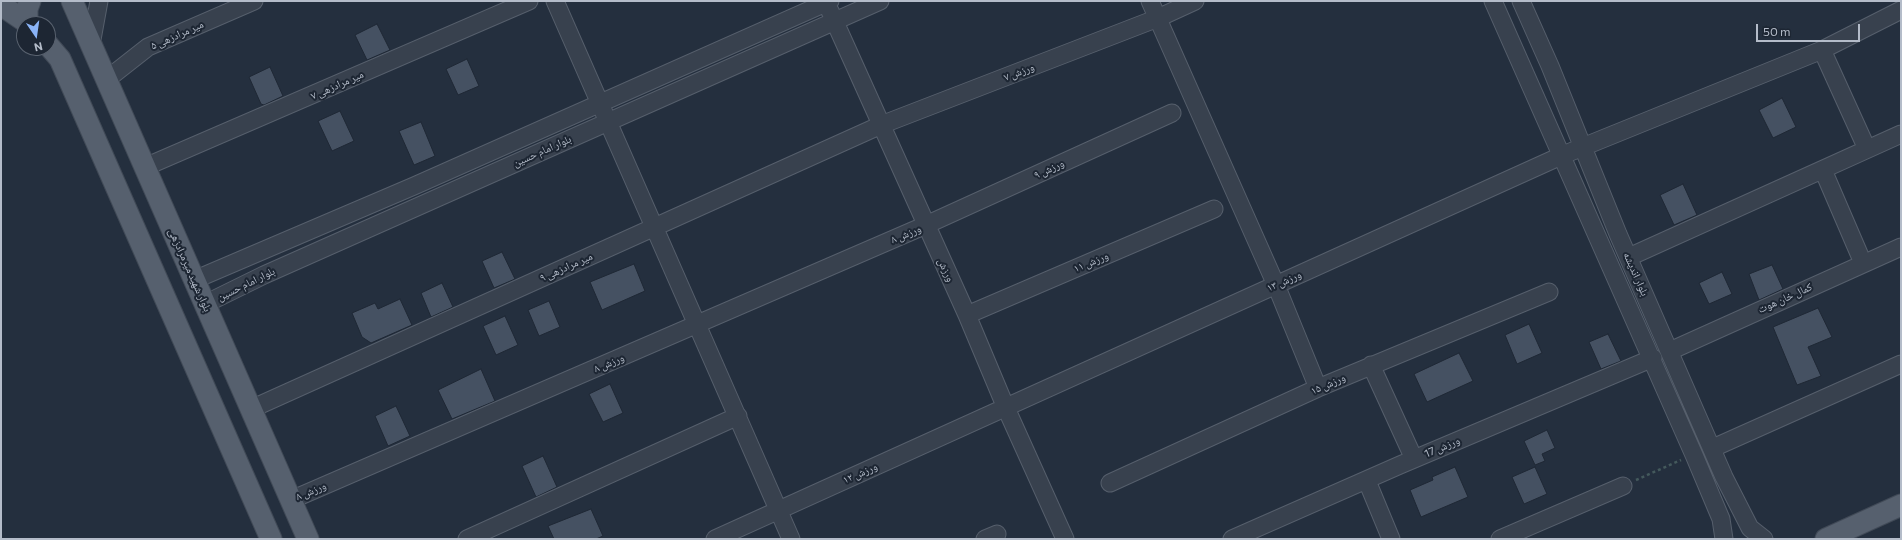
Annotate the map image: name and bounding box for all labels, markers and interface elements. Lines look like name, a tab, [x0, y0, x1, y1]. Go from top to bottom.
north arrow	[16, 16, 56, 56]
scale bar	[1758, 16, 1862, 42]
street label: میر مرادزهی ۵	[148, 17, 206, 53]
text: 50 m	[1763, 24, 1791, 38]
text: N	[33, 40, 44, 54]
street label: ورزش ۷	[1002, 60, 1036, 84]
street label: میر مرادزهی ۷	[308, 67, 366, 103]
street label: بلوار امام حسین	[511, 132, 573, 170]
street label: ورزش ۹	[1032, 156, 1066, 182]
street label: ورزش ۸	[889, 222, 923, 246]
street label: بلوار شهید میرمرادزهی	[166, 226, 214, 314]
street label: میر مرادزهی ۹	[537, 249, 595, 285]
street label: ورزش ۱۱	[1071, 249, 1111, 275]
street label: بلوار اندیشه	[1620, 250, 1652, 298]
street label: ورزش	[935, 256, 957, 284]
street label: بلوار امام حسین	[215, 264, 277, 304]
street label: ورزش ۱۳	[1265, 267, 1303, 295]
street label: کمال خان هوت	[1756, 280, 1814, 316]
street label: ورزش ۸	[592, 351, 626, 375]
street label: ورزش ۱۵	[1309, 370, 1347, 398]
street label: ورزش 17	[1422, 434, 1462, 460]
street label: ورزش ۱۲	[841, 459, 879, 487]
street label: ورزش ۸	[294, 479, 328, 503]

